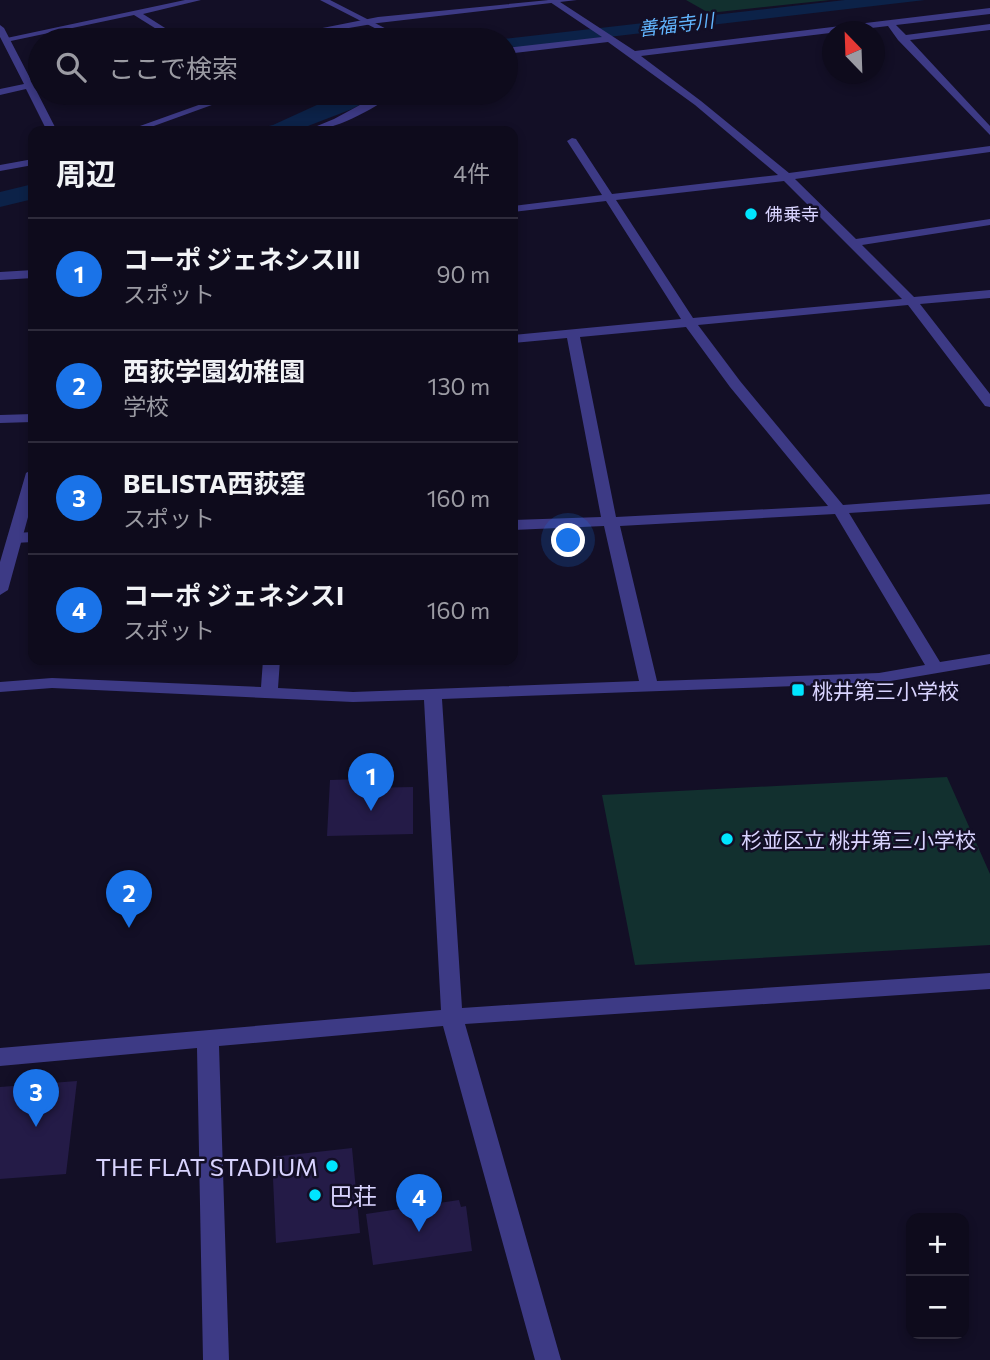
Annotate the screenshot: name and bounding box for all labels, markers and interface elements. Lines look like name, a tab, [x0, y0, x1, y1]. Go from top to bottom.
water label: 善福寺川	[637, 8, 717, 40]
north arrow	[822, 21, 885, 84]
search box	[28, 28, 518, 105]
icon: search	[52, 48, 90, 86]
text: ここで検索	[108, 52, 238, 83]
text: 周辺	[56, 154, 116, 191]
text: 4件	[453, 159, 490, 187]
place label: 佛乗寺	[765, 203, 819, 225]
marker: 佛乗寺	[743, 206, 759, 222]
text: コーポ ジェネシスIII	[123, 243, 361, 274]
text: 1	[74, 260, 84, 288]
text: 90 m	[437, 260, 490, 288]
text: スポット	[123, 280, 215, 308]
text: 西荻学園幼稚園	[123, 355, 305, 386]
text: 2	[72, 372, 86, 400]
text: 130 m	[428, 372, 490, 400]
text: 学校	[123, 392, 169, 420]
text: BELISTA西荻窪	[123, 467, 305, 498]
text: 3	[72, 484, 86, 512]
text: 160 m	[427, 484, 490, 512]
text: スポット	[123, 504, 215, 532]
your location	[551, 523, 585, 557]
text: コーポ ジェネシスI	[123, 579, 344, 610]
text: 4	[72, 596, 86, 624]
text: 160 m	[427, 596, 490, 624]
text: スポット	[123, 616, 215, 644]
place label: 桃井第三小学校	[812, 678, 959, 703]
marker: 桃井第三小学校	[790, 682, 806, 698]
pin: 1	[348, 753, 394, 811]
place label: 杉並区立 桃井第三小学校	[741, 827, 976, 852]
marker: 杉並区立 桃井第三小学校	[719, 831, 735, 847]
pin: 2	[106, 870, 152, 928]
pin: 3	[13, 1069, 59, 1127]
place label: THE FLAT STADIUM	[96, 1152, 318, 1181]
marker: THE FLAT STADIUM	[324, 1158, 340, 1174]
pin: 4	[396, 1174, 442, 1232]
place label: 巴荘	[329, 1181, 377, 1210]
marker: 巴荘	[307, 1187, 323, 1203]
map controls	[906, 1213, 969, 1339]
button: +	[906, 1213, 969, 1276]
button: −	[906, 1276, 969, 1339]

